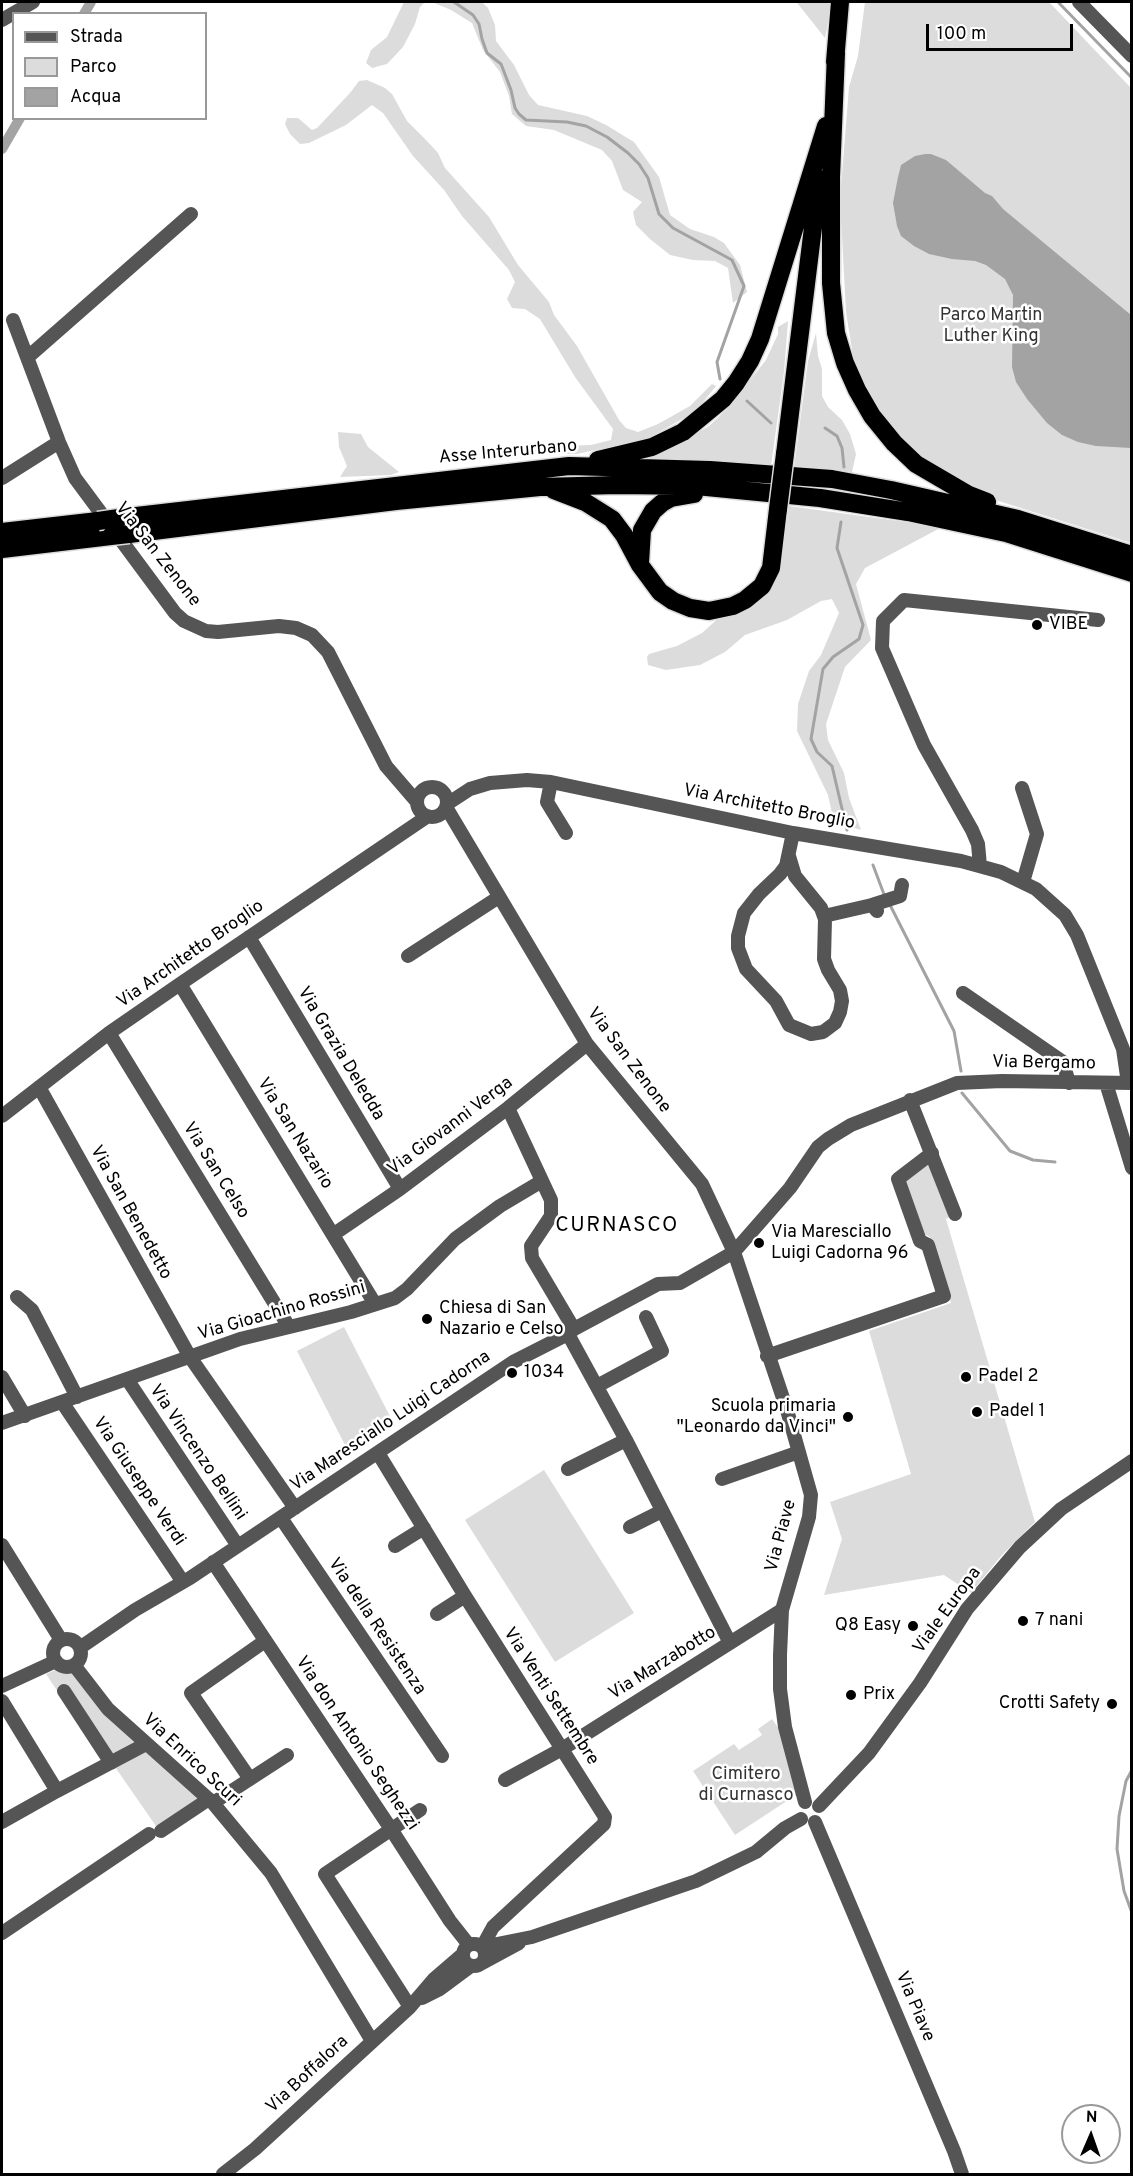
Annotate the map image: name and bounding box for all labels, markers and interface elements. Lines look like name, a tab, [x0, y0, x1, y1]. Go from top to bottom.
legend	[12, 12, 207, 120]
scale bar	[929, 12, 1076, 50]
text: 100 m	[937, 23, 986, 46]
text: Strada	[70, 26, 123, 49]
text: Parco	[70, 56, 116, 79]
text: Acqua	[70, 86, 121, 109]
park label: Parco Martin Luther King	[940, 305, 1042, 348]
street label: Asse Interurbano	[438, 436, 578, 470]
street label: Via San Zenone	[110, 499, 204, 611]
place label: VIBE	[1049, 614, 1088, 636]
marker: VIBE	[1030, 618, 1044, 632]
street label: Via Architetto Broglio	[681, 781, 857, 835]
street label: Via Architetto Broglio	[113, 896, 269, 1014]
street label: Via Grazia Deledda	[292, 983, 388, 1125]
street label: Via San Zenone	[581, 1004, 675, 1118]
street label: Via Bergamo	[992, 1052, 1096, 1076]
street label: Via Giovanni Verga	[384, 1073, 518, 1181]
street label: Via San Nazario	[251, 1074, 337, 1194]
street label: Via San Celso	[177, 1119, 253, 1223]
street label: Via San Benedetto	[84, 1142, 176, 1284]
district label: CURNASCO	[555, 1214, 679, 1240]
place label: Via Maresciallo Luigi Cadorna 96	[771, 1222, 908, 1264]
marker: Via Maresciallo Luigi Cadorna 96	[752, 1236, 766, 1250]
street label: Via Gioachino Rossini	[196, 1278, 368, 1346]
place label: Chiesa di San Nazario e Celso	[439, 1298, 564, 1340]
marker: Chiesa di San Nazario e Celso	[420, 1312, 434, 1326]
street label: Via Maresciallo Luigi Cadorna	[287, 1347, 495, 1497]
place label: 1034	[524, 1362, 564, 1384]
marker: 1034	[505, 1366, 519, 1380]
place label: Padel 2	[978, 1366, 1038, 1388]
marker: Padel 2	[959, 1370, 973, 1384]
street label: Via Vincenzo Bellini	[143, 1381, 251, 1525]
place label: Scuola primaria "Leonardo da Vinci"	[677, 1396, 836, 1438]
place label: Padel 1	[989, 1401, 1045, 1423]
marker: Padel 1	[970, 1405, 984, 1419]
marker: Scuola primaria "Leonardo da Vinci"	[841, 1410, 855, 1424]
street label: Via Giuseppe Verdi	[87, 1413, 189, 1551]
street label: Via Piave	[762, 1497, 802, 1575]
street label: Via della Resistenza	[322, 1554, 430, 1700]
street label: Viale Europa	[909, 1563, 987, 1659]
place label: 7 nani	[1035, 1610, 1083, 1632]
marker: 7 nani	[1016, 1614, 1030, 1628]
place label: Q8 Easy	[835, 1615, 901, 1637]
marker: Q8 Easy	[906, 1619, 920, 1633]
street label: Via Marzabotto	[605, 1622, 721, 1706]
street label: Via Venti Settembre	[498, 1624, 602, 1770]
street label: Via don Antonio Seghezzi	[290, 1653, 422, 1835]
place label: Prix	[863, 1684, 895, 1706]
marker: Prix	[844, 1688, 858, 1702]
place label: Crotti Safety	[999, 1693, 1100, 1715]
marker: Crotti Safety	[1105, 1697, 1119, 1711]
street label: Via Enrico Scuri	[137, 1710, 245, 1812]
park label: Cimitero di Curnasco	[699, 1764, 793, 1806]
street label: Via Piave	[890, 1969, 938, 2045]
street label: Via Boffalora	[262, 2032, 354, 2118]
north arrow	[1061, 2104, 1121, 2164]
text: N	[1085, 2108, 1098, 2128]

